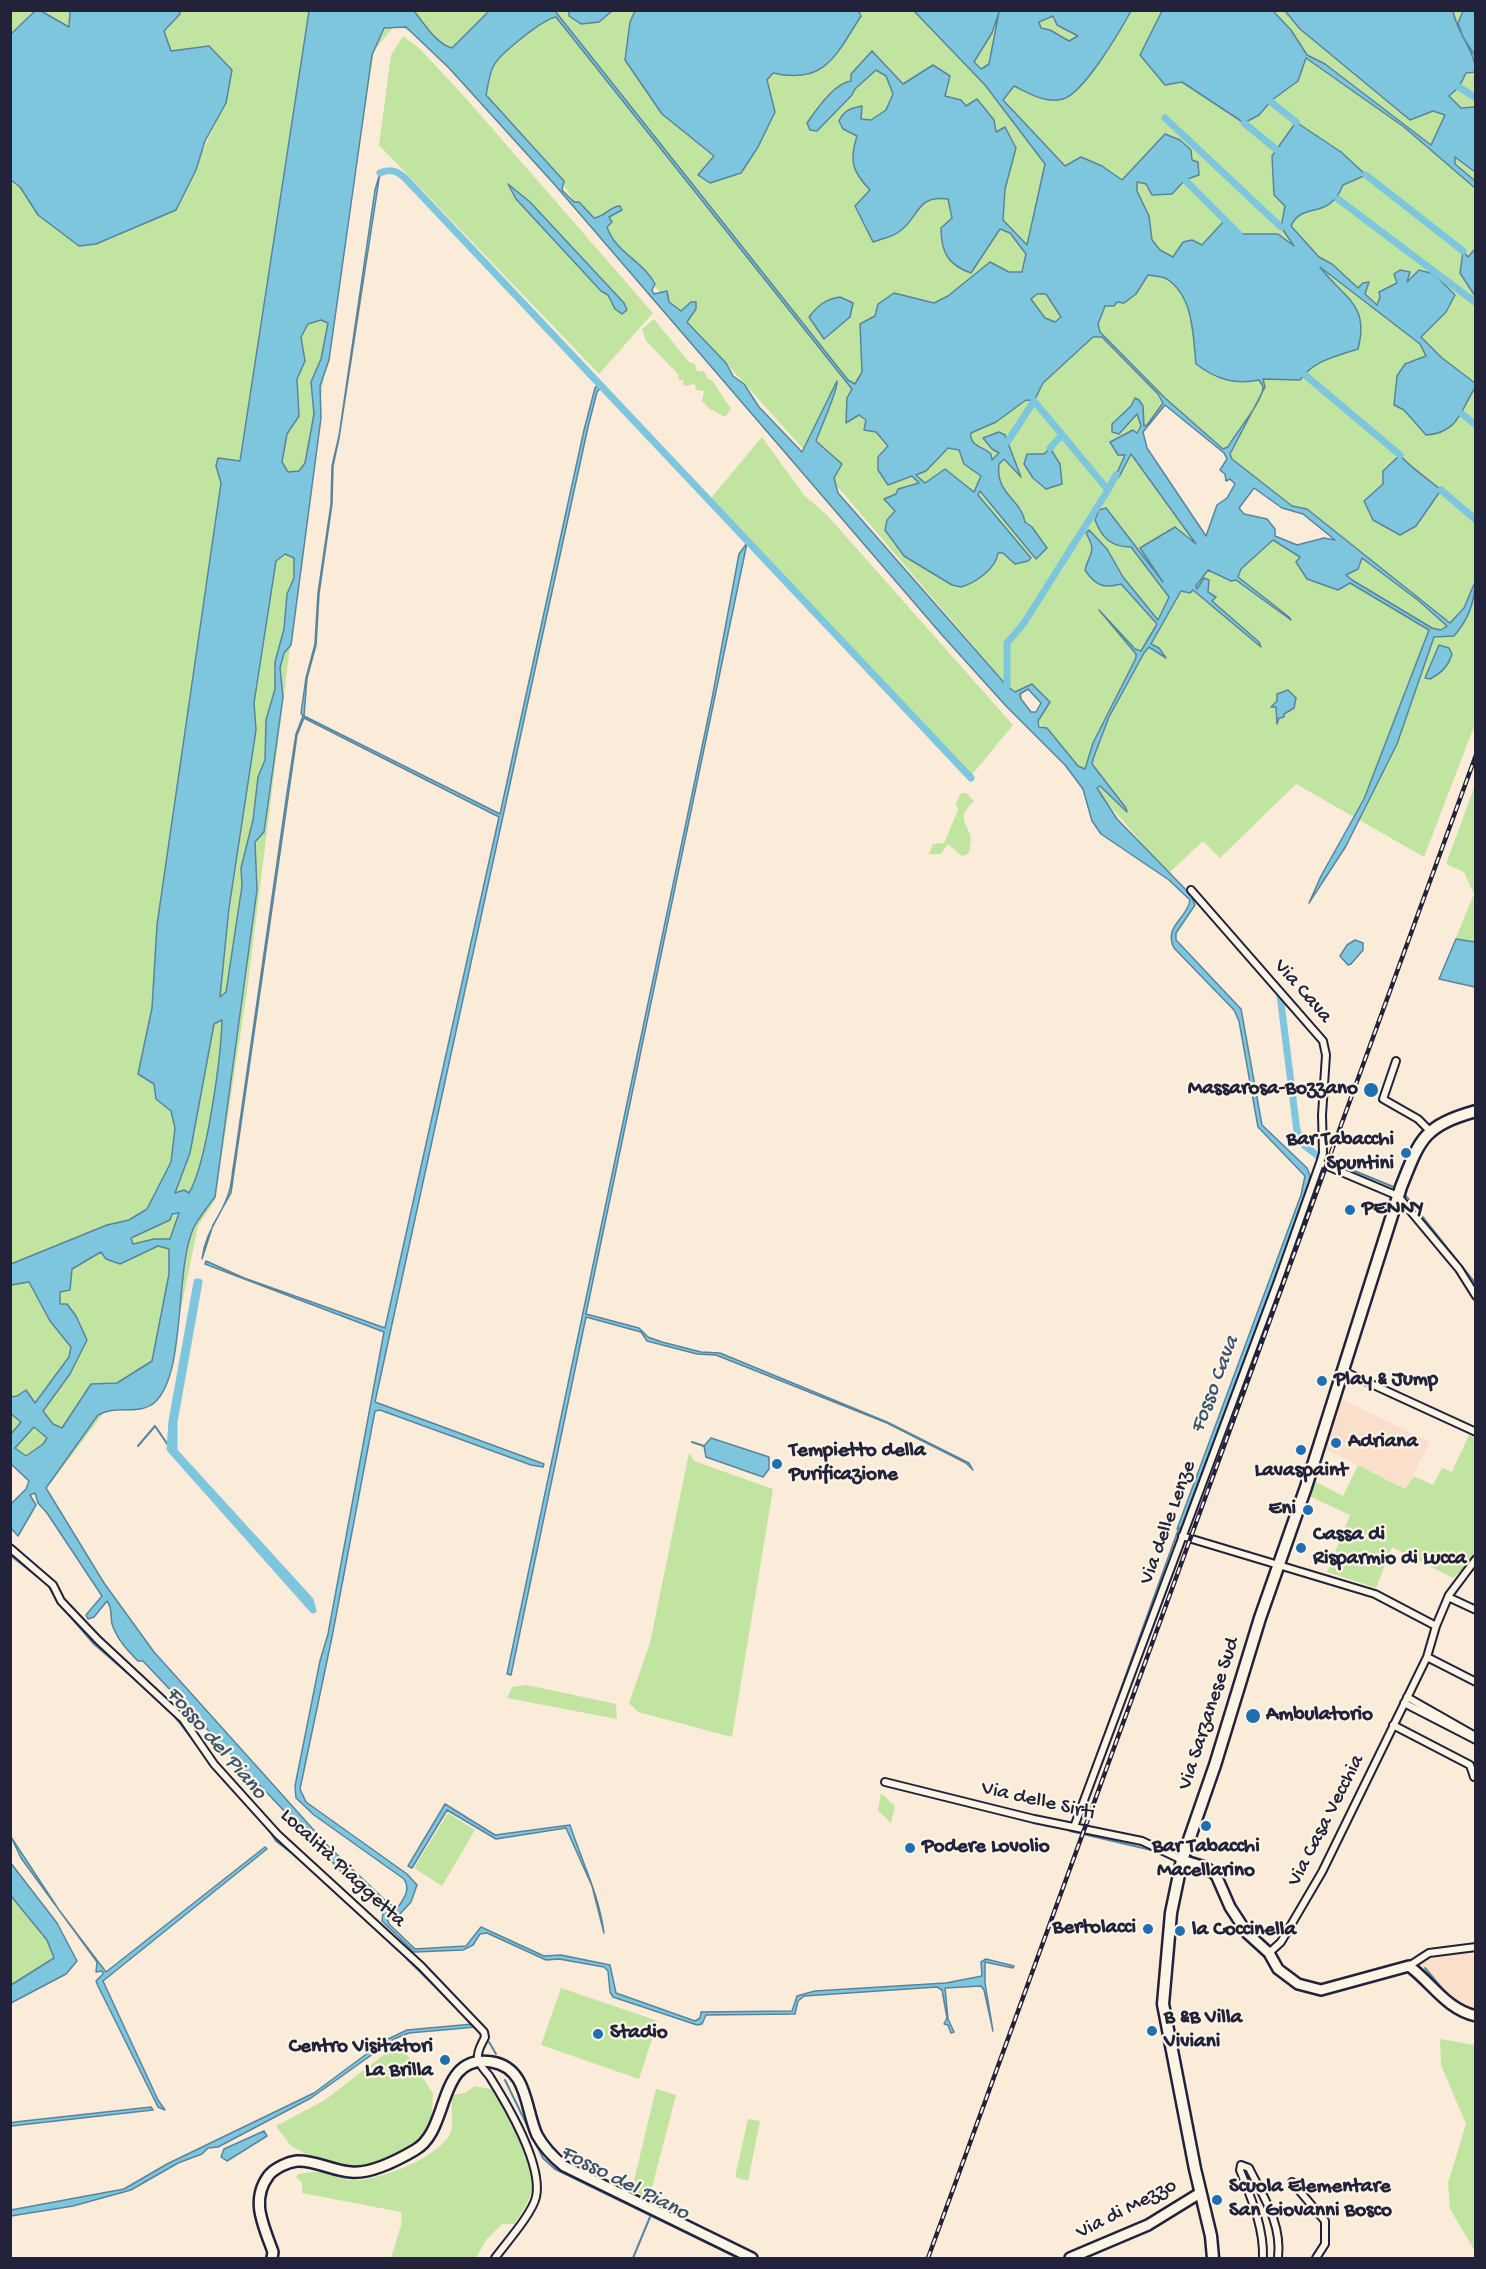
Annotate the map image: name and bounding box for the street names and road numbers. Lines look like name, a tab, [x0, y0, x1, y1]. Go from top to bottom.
street label: Via Cava	[1267, 955, 1337, 1029]
street label: Via delle Lenze	[1135, 1458, 1203, 1588]
street label: Via Sarzanese Sud	[1173, 1635, 1247, 1793]
street label: Via Casa Vecchia	[1283, 1751, 1371, 1891]
street label: Via delle Sirti	[979, 1777, 1097, 1827]
street label: Località Piaggetta	[274, 1804, 410, 1934]
street label: Via di Mezzo	[1072, 2174, 1182, 2246]

